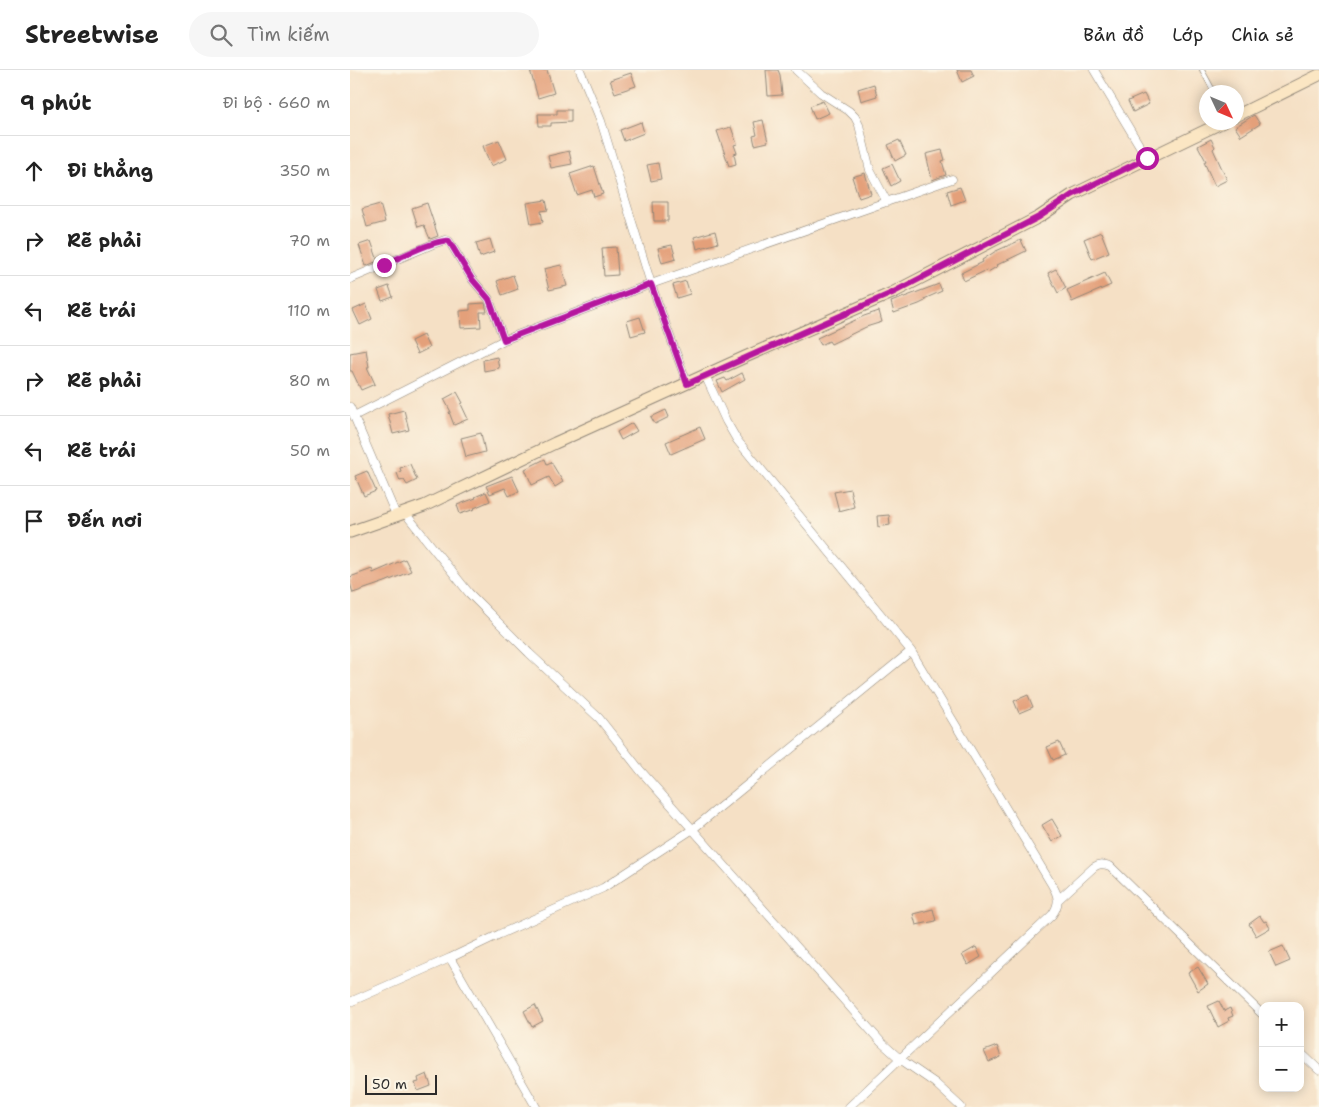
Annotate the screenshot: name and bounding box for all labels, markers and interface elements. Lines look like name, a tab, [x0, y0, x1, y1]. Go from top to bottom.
search box	[189, 12, 539, 57]
text: Streetwise	[25, 19, 159, 51]
icon: search	[207, 21, 235, 49]
text: Tìm kiếm	[247, 22, 330, 47]
text: Bản đồ	[1083, 23, 1144, 47]
text: Lớp	[1172, 23, 1203, 47]
text: Chia sẻ	[1231, 23, 1294, 47]
north arrow	[1199, 85, 1244, 130]
text: 9 phút	[20, 89, 92, 117]
text: Đi bộ · 660 m	[223, 92, 330, 113]
route start	[1136, 147, 1159, 170]
icon: ahead	[20, 157, 48, 185]
text: Đi thẳng	[67, 158, 153, 183]
text: 350 m	[279, 160, 330, 181]
icon: right	[20, 227, 48, 255]
text: Rẽ phải	[67, 228, 142, 253]
text: 70 m	[289, 230, 330, 251]
route end	[373, 254, 396, 277]
icon: left	[20, 297, 48, 325]
text: Rẽ trái	[67, 298, 136, 323]
text: 110 m	[287, 300, 330, 321]
icon: right	[20, 367, 48, 395]
text: Rẽ phải	[67, 368, 142, 393]
text: 80 m	[289, 370, 330, 391]
icon: left	[20, 437, 48, 465]
text: Rẽ trái	[67, 438, 136, 463]
text: 50 m	[290, 440, 330, 461]
icon: arrive	[20, 507, 48, 535]
text: Đến nơi	[67, 508, 142, 533]
map controls	[1259, 1002, 1304, 1092]
button: +	[1259, 1002, 1304, 1047]
button: −	[1259, 1047, 1304, 1092]
scale bar	[365, 1072, 438, 1095]
text: 50 m	[372, 1075, 407, 1093]

